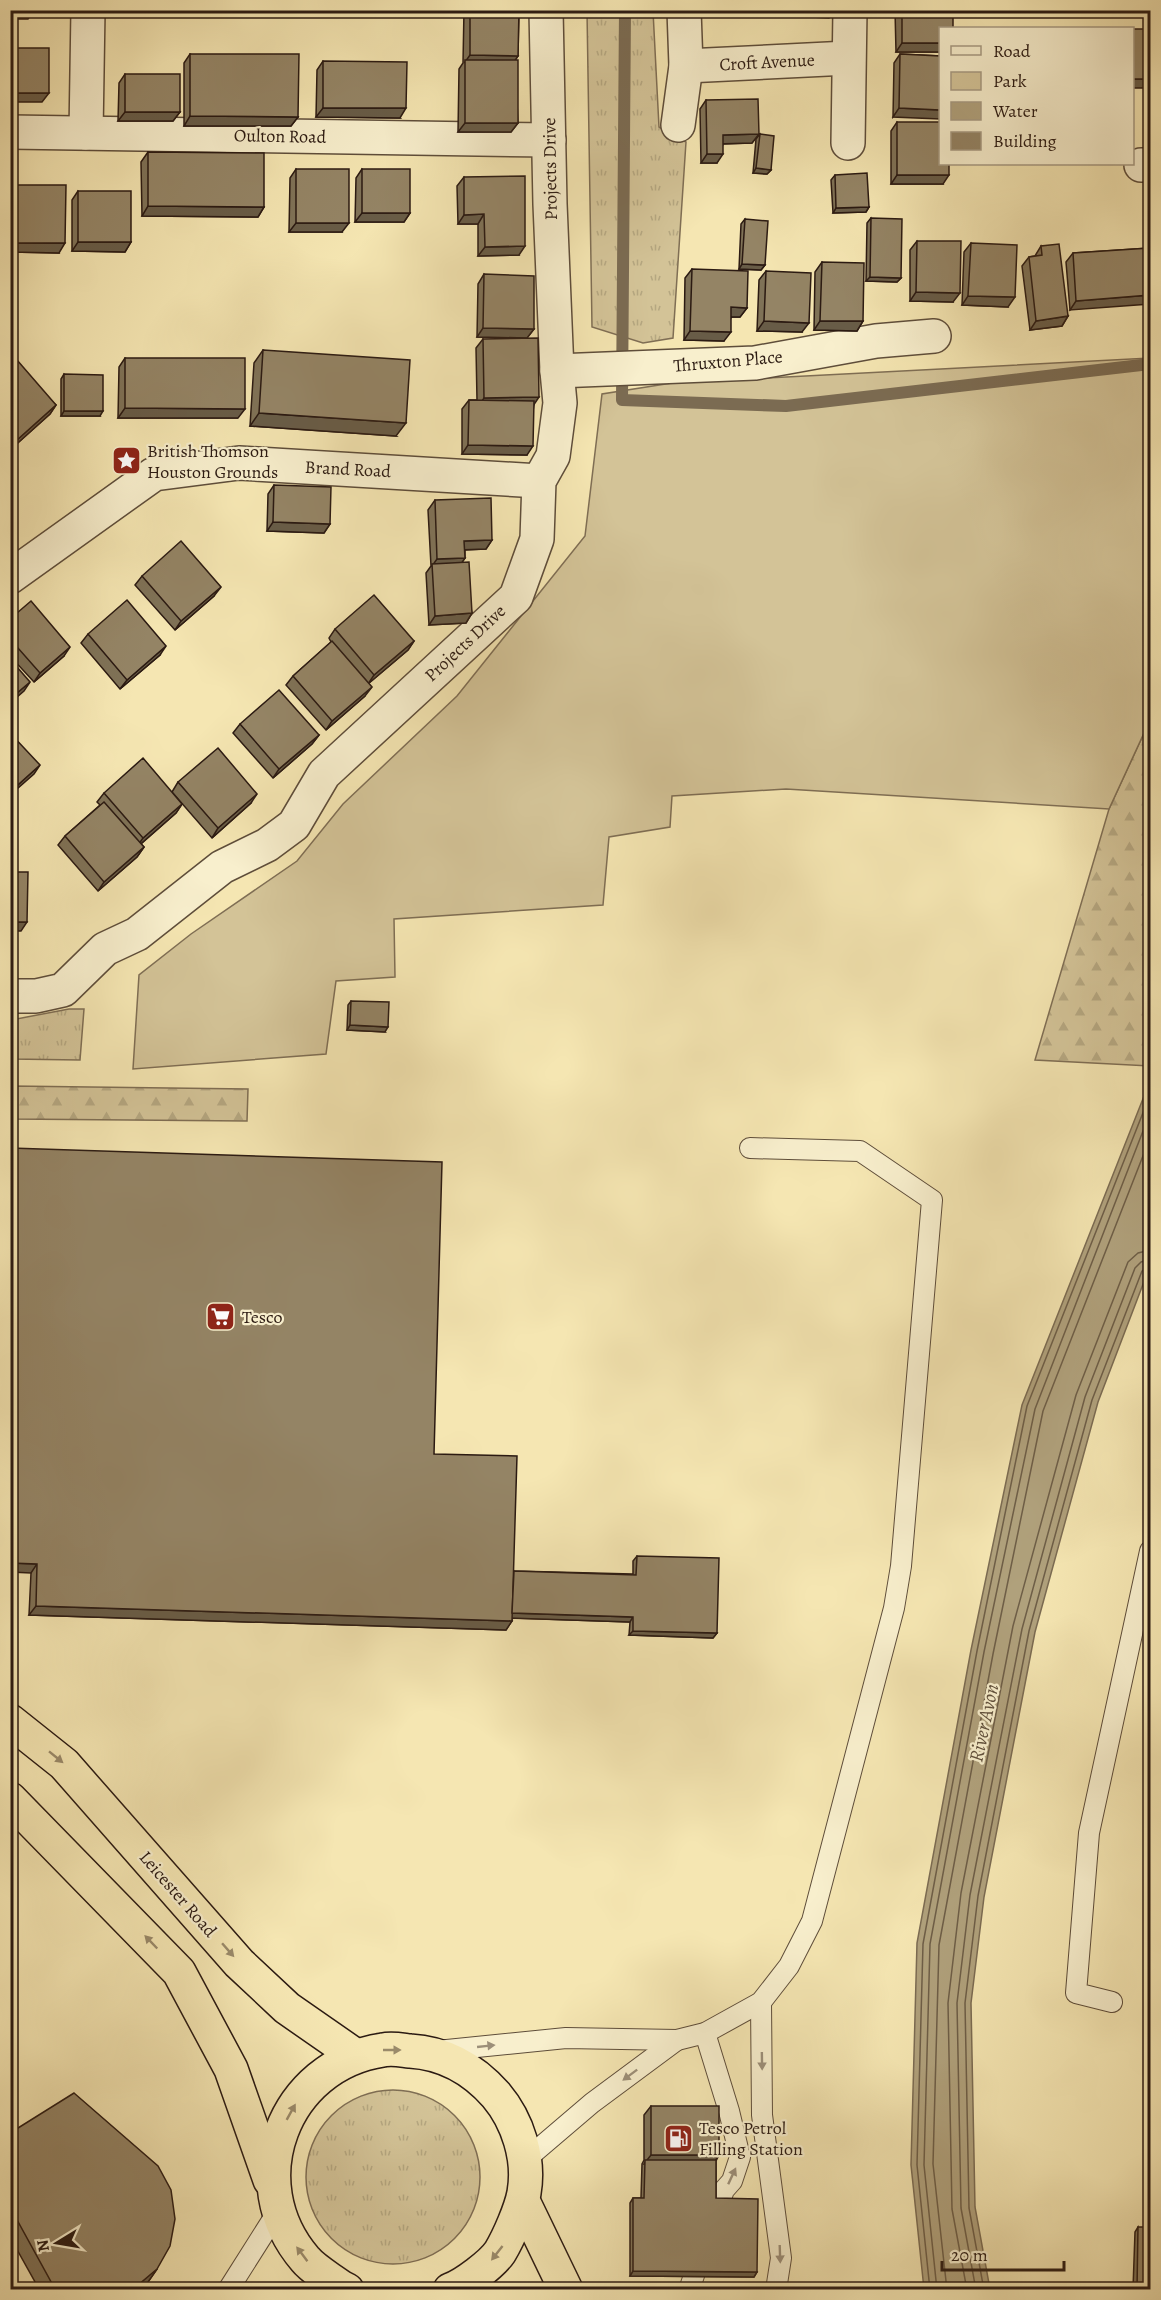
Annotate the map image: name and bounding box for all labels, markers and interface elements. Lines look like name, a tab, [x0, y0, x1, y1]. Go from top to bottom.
legend	[939, 27, 1134, 165]
text: Road	[993, 39, 1031, 63]
street label: Croft Avenue	[719, 48, 815, 76]
text: Park	[993, 69, 1027, 93]
text: Water	[992, 99, 1038, 123]
street label: Projects Drive	[537, 117, 563, 221]
street label: Oulton Road	[234, 123, 327, 149]
text: Building	[993, 129, 1057, 153]
street label: Thruxton Place	[672, 344, 784, 378]
place label: British Thomson Houston Grounds	[147, 439, 278, 484]
place icon: British Thomson Houston Grounds	[110, 445, 142, 477]
street label: Brand Road	[304, 455, 392, 483]
street label: Projects Drive	[419, 599, 511, 687]
supermarket icon: Tesco	[205, 1301, 237, 1333]
place label: Tesco	[242, 1305, 282, 1329]
water label: River Avon	[963, 1681, 1005, 1765]
one-way arrow	[48, 1751, 64, 1764]
street label: Leicester Road	[134, 1846, 222, 1942]
one-way arrow	[145, 1936, 159, 1950]
one-way arrow	[221, 1942, 234, 1958]
one-way arrow	[477, 2041, 496, 2051]
one-way arrow	[382, 2045, 401, 2055]
one-way arrow	[757, 2051, 767, 2070]
one-way arrow	[623, 2069, 639, 2081]
one-way arrow	[286, 2103, 296, 2120]
place label: Tesco Petrol Filling Station	[699, 2116, 803, 2161]
fuel station icon: Tesco Petrol Filling Station	[662, 2122, 694, 2154]
one-way arrow	[727, 2167, 737, 2185]
north arrow	[27, 2213, 87, 2273]
scale bar	[942, 2234, 1064, 2272]
text: N	[31, 2238, 55, 2253]
text: 20 m	[951, 2243, 988, 2267]
one-way arrow	[490, 2245, 503, 2261]
one-way arrow	[775, 2245, 784, 2264]
one-way arrow	[297, 2246, 309, 2261]

